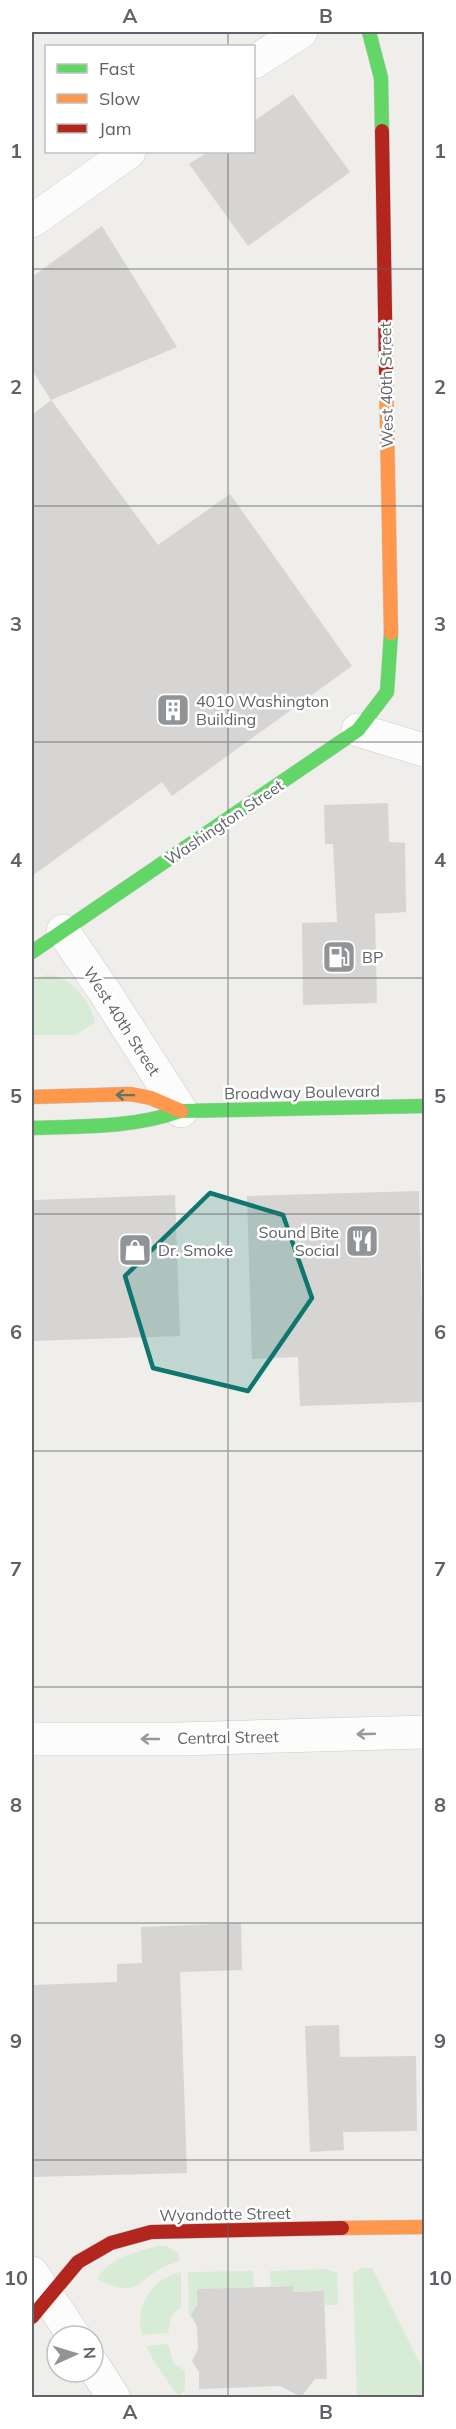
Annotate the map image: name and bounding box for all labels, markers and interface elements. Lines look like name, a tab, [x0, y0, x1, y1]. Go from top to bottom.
text: A	[123, 3, 138, 28]
text: B	[319, 3, 333, 28]
legend	[45, 45, 255, 153]
text: Fast	[99, 57, 135, 80]
text: Slow	[99, 87, 141, 110]
text: Jam	[99, 117, 132, 140]
text: 1	[10, 138, 22, 163]
text: 1	[434, 138, 446, 163]
street label: West 40th Street	[375, 322, 397, 448]
text: 2	[10, 374, 22, 399]
text: 2	[434, 374, 446, 399]
text: 3	[10, 611, 22, 636]
text: 3	[434, 611, 446, 636]
place label: 4010 Washington Building	[196, 691, 329, 729]
building icon: 4010 Washington Building	[155, 692, 191, 728]
street label: Washington Street	[161, 775, 288, 869]
text: 4	[10, 847, 22, 872]
text: 4	[434, 847, 446, 872]
fuel station icon: BP	[321, 939, 357, 975]
place label: BP	[362, 947, 383, 967]
street label: West 40th Street	[79, 963, 165, 1080]
street label: Broadway Boulevard	[224, 1081, 380, 1103]
text: 5	[10, 1083, 22, 1108]
text: 5	[434, 1083, 446, 1108]
one-way arrow	[116, 1089, 136, 1100]
place label: Sound Bite Social	[259, 1222, 339, 1260]
restaurant icon: Sound Bite Social	[344, 1223, 380, 1259]
shop icon: Dr. Smoke	[117, 1232, 153, 1268]
place label: Dr. Smoke	[158, 1240, 233, 1260]
text: 6	[10, 1319, 22, 1344]
text: 6	[434, 1319, 446, 1344]
text: 7	[10, 1556, 22, 1581]
text: 7	[434, 1556, 446, 1581]
street label: Central Street	[177, 1726, 279, 1748]
one-way arrow	[357, 1728, 377, 1739]
one-way arrow	[141, 1733, 161, 1745]
text: 8	[10, 1792, 22, 1817]
text: 8	[434, 1792, 446, 1817]
text: 9	[10, 2028, 22, 2053]
text: 9	[434, 2028, 446, 2053]
street label: Wyandotte Street	[159, 2203, 291, 2225]
text: 10	[4, 2265, 28, 2290]
text: 10	[428, 2265, 452, 2290]
north arrow	[45, 2324, 105, 2384]
text: N	[80, 2346, 100, 2360]
text: A	[123, 2399, 138, 2424]
text: B	[319, 2399, 333, 2424]

